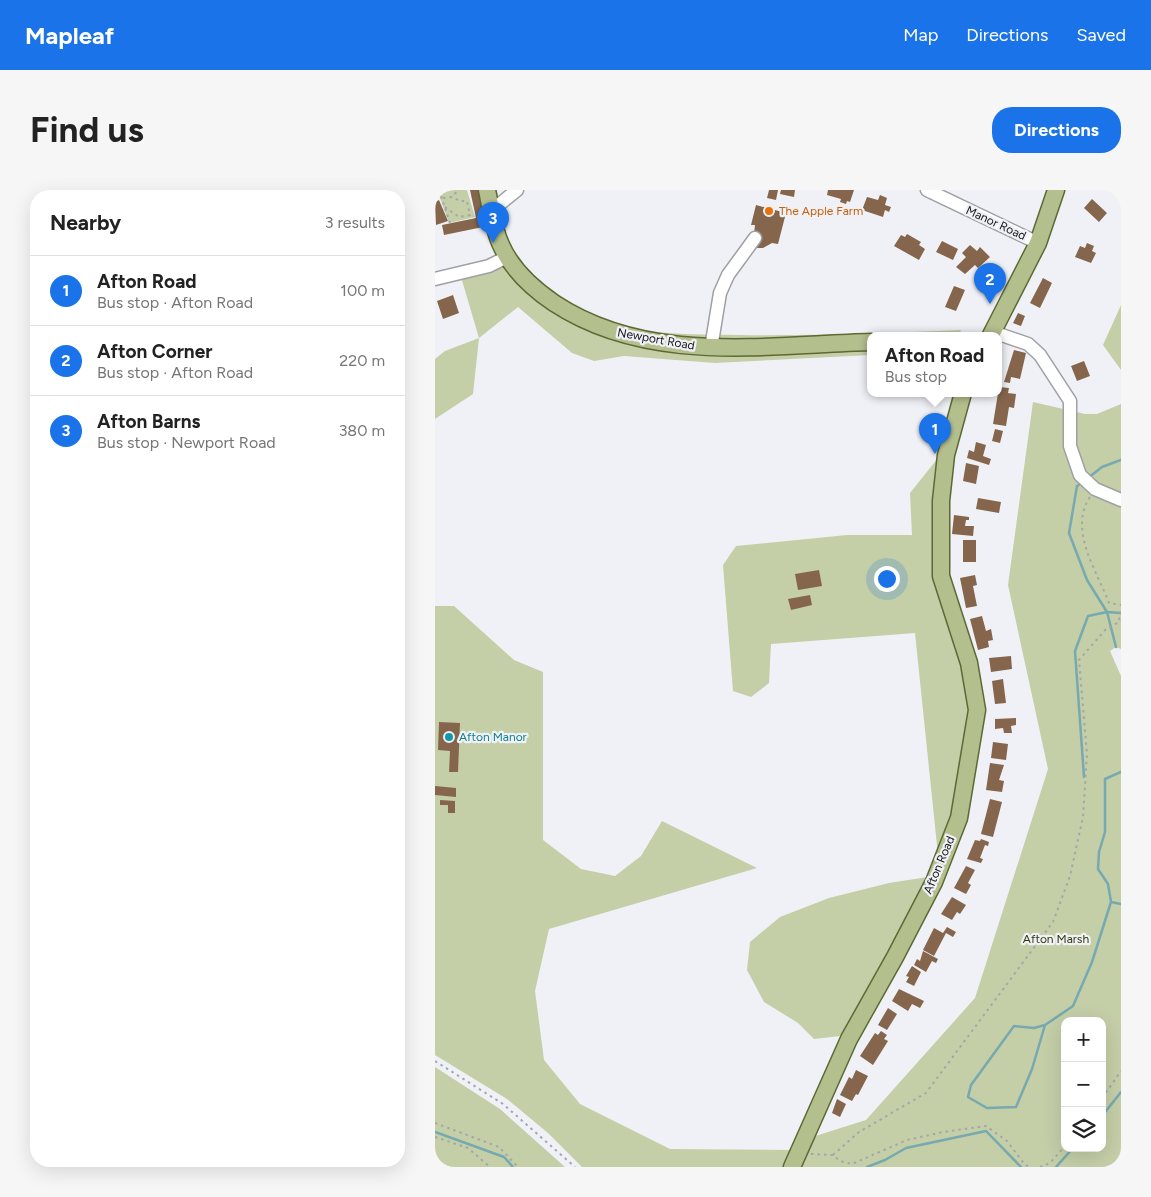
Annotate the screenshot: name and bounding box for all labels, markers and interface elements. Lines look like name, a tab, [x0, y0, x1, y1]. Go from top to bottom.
text: Mapleaf	[25, 21, 114, 50]
text: Map	[903, 24, 938, 46]
text: Directions	[966, 24, 1048, 46]
text: Saved	[1076, 24, 1126, 46]
button: Directions	[992, 107, 1121, 153]
text: Find us	[30, 109, 144, 151]
pin: 3	[477, 202, 509, 243]
street label: Manor Road	[964, 203, 1028, 243]
place label: The Apple Farm	[779, 204, 863, 218]
marker: The Apple Farm	[763, 205, 775, 217]
text: Nearby	[50, 210, 121, 235]
text: 3 results	[325, 213, 385, 232]
pin: 2	[974, 263, 1006, 304]
text: Afton Road	[97, 270, 197, 293]
text: 1	[63, 281, 69, 300]
text: 100 m	[340, 281, 385, 300]
text: Bus stop · Afton Road	[97, 293, 253, 312]
street label: Newport Road	[616, 325, 696, 353]
popup	[867, 332, 1002, 397]
text: Afton Corner	[97, 340, 212, 363]
text: Afton Road	[885, 344, 984, 367]
text: 2	[61, 351, 71, 370]
text: 220 m	[339, 351, 385, 370]
text: Bus stop · Afton Road	[97, 363, 253, 382]
text: Bus stop	[885, 367, 947, 386]
text: Afton Barns	[97, 410, 200, 433]
pin: 1	[919, 413, 951, 454]
text: 3	[62, 421, 70, 440]
text: 380 m	[339, 421, 385, 440]
text: Bus stop · Newport Road	[97, 433, 276, 452]
your location	[874, 566, 900, 592]
place label: Afton Manor	[459, 730, 527, 744]
marker: Afton Manor	[443, 731, 455, 743]
street label: Afton Road	[921, 834, 957, 896]
park label: Afton Marsh	[1023, 932, 1089, 946]
map controls	[1061, 1017, 1106, 1152]
button: +	[1061, 1017, 1106, 1062]
button: −	[1061, 1062, 1106, 1107]
button: layers	[1061, 1107, 1106, 1152]

